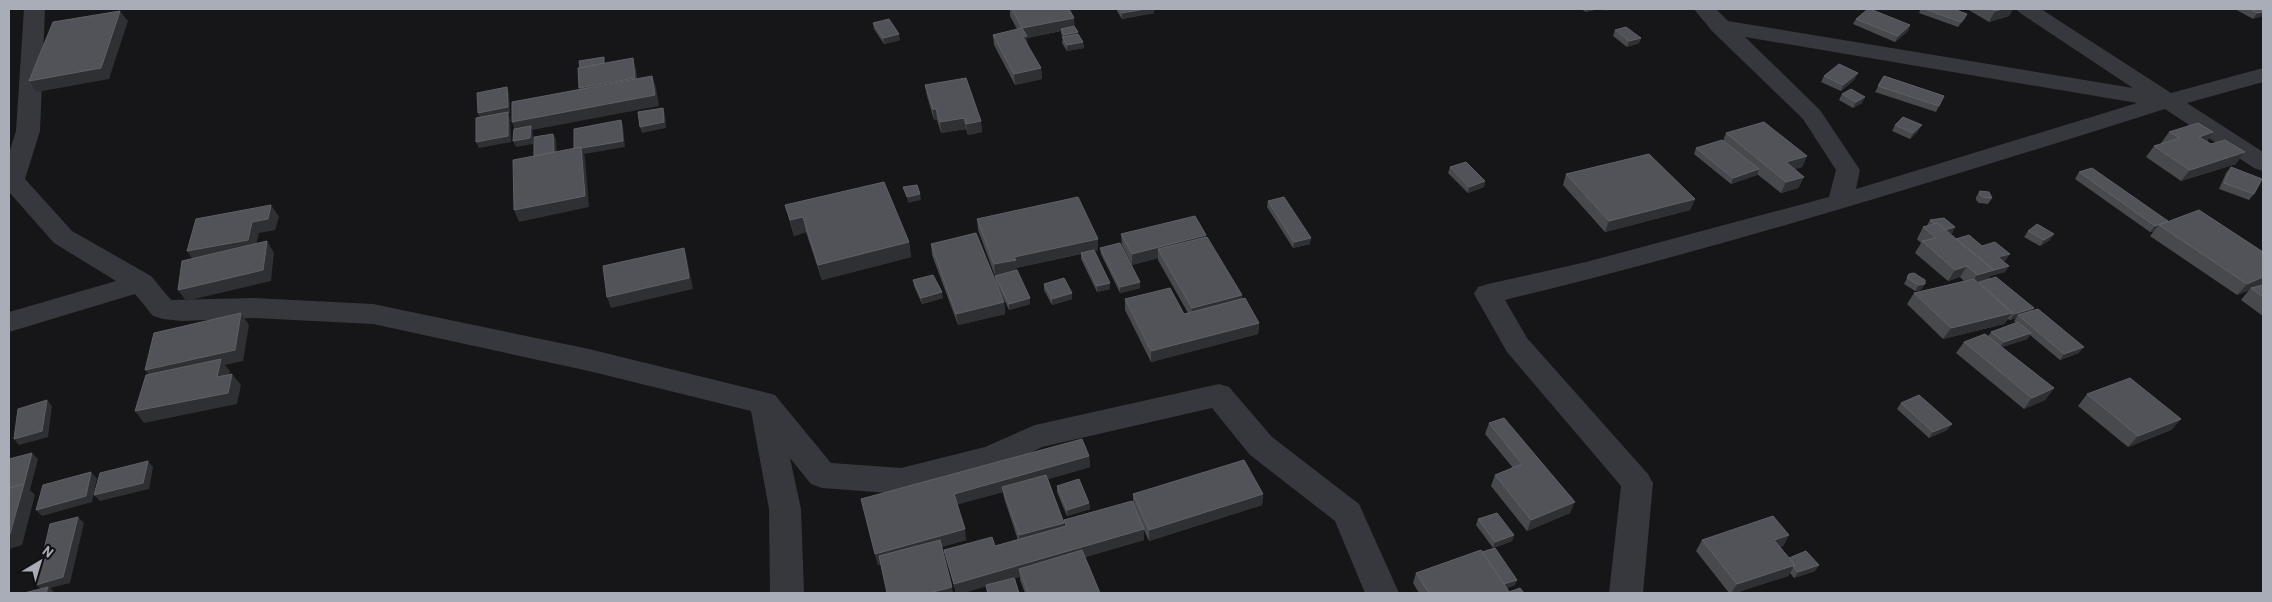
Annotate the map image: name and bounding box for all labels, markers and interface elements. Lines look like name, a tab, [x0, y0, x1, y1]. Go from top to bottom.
north arrow	[15, 537, 65, 587]
text: N	[39, 542, 57, 561]

